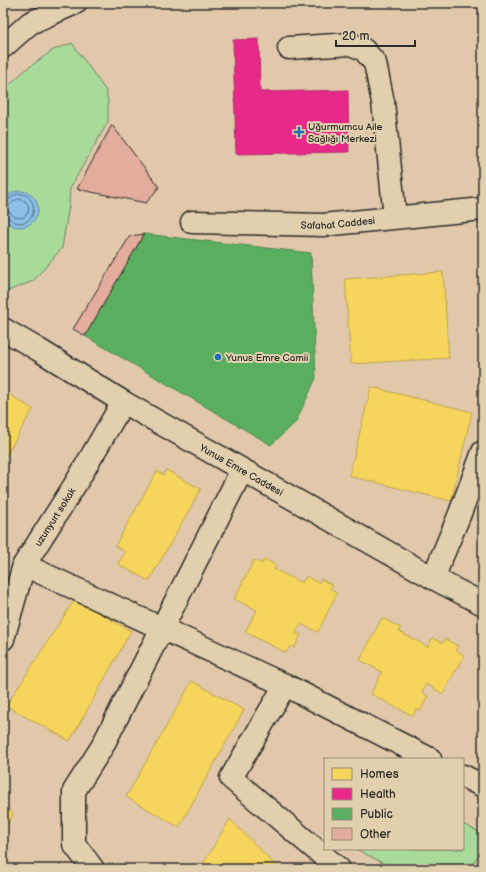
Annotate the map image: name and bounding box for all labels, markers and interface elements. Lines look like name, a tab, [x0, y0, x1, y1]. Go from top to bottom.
scale bar	[336, 22, 415, 48]
text: 20 m	[342, 29, 369, 44]
place label: Uğurmumcu Aile Sağlığı Merkezi	[308, 121, 383, 145]
marker: Uğurmumcu Aile Sağlığı Merkezi	[293, 126, 305, 138]
street label: Safahat Caddesi	[301, 215, 376, 232]
marker: Yunus Emre Camii	[213, 352, 223, 362]
place label: Yunus Emre Camii	[225, 352, 308, 364]
street label: Yunus Emre Caddesi	[196, 441, 285, 499]
street label: uzunyurt sokak	[32, 486, 79, 549]
legend	[324, 758, 464, 850]
text: Homes	[360, 767, 399, 782]
text: Health	[360, 787, 396, 802]
text: Public	[360, 807, 393, 822]
text: Other	[360, 827, 392, 842]

